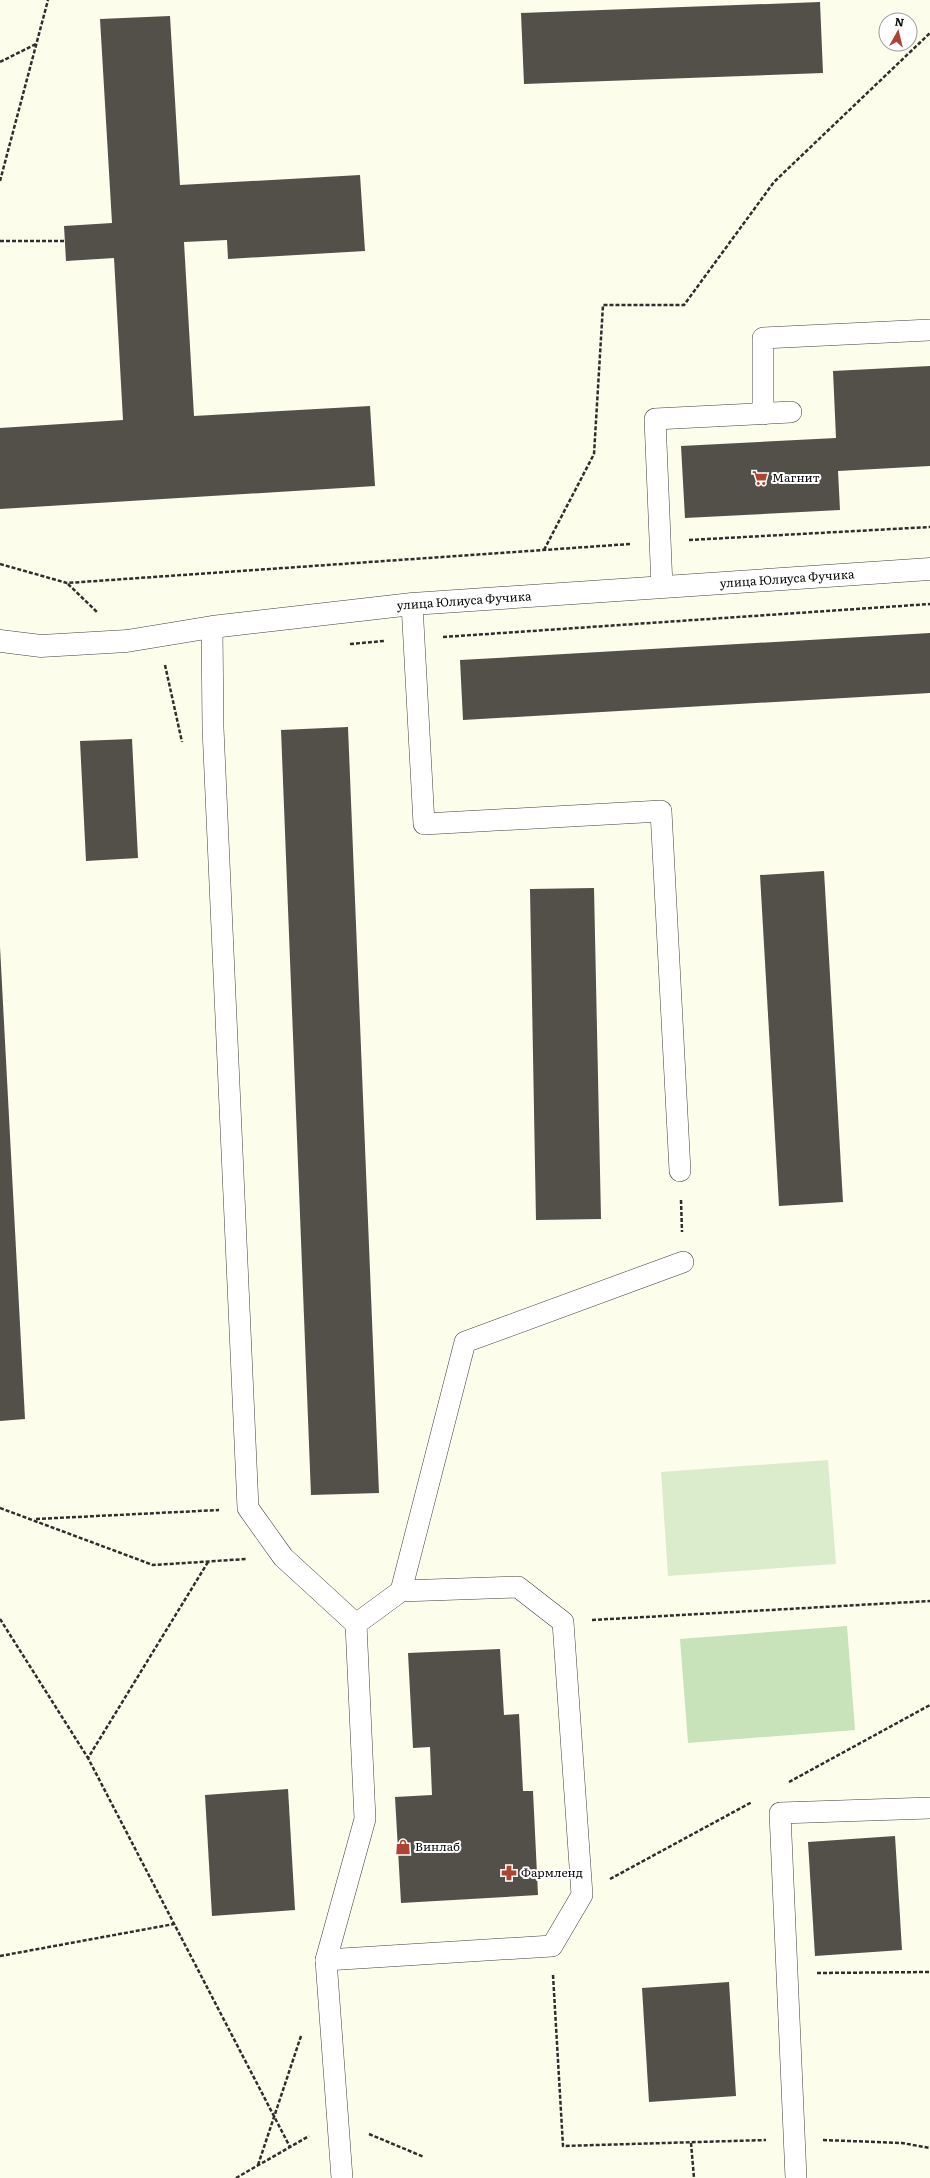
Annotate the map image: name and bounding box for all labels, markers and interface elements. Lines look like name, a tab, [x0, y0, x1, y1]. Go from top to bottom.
north arrow	[878, 12, 918, 52]
text: N	[894, 13, 905, 30]
place label: Магнит	[772, 468, 820, 486]
supermarket icon: Магнит	[751, 469, 769, 487]
street label: улица Юлиуса Фучика	[719, 564, 855, 592]
street label: улица Юлиуса Фучика	[396, 586, 532, 614]
place label: Винлаб	[415, 1837, 460, 1855]
shop icon: Винлаб	[394, 1838, 412, 1856]
place label: Фармленд	[521, 1863, 583, 1881]
pharmacy icon: Фармленд	[500, 1864, 518, 1882]

